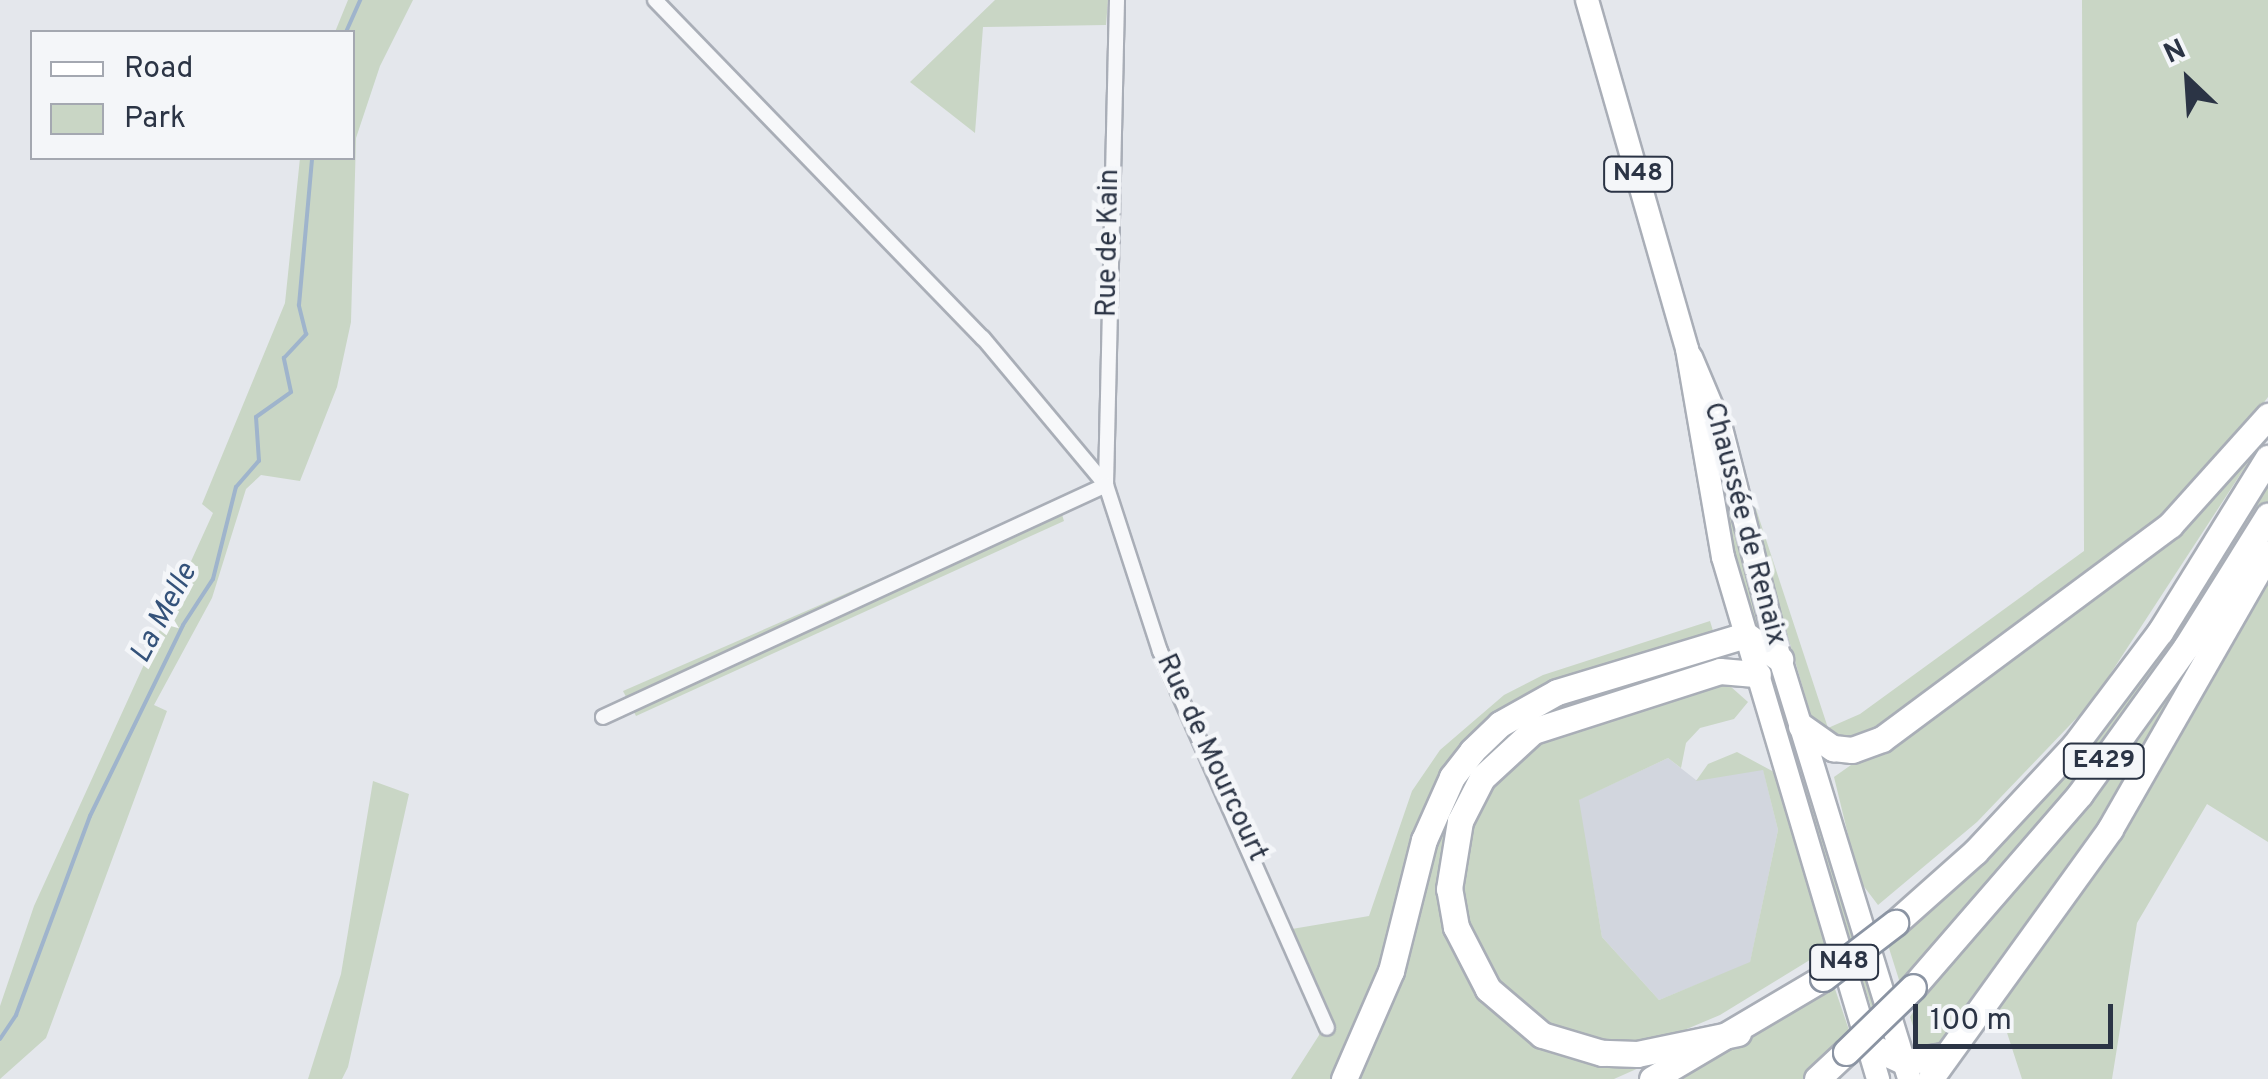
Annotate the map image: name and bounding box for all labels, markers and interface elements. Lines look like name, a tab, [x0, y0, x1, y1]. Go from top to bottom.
legend	[30, 30, 355, 160]
north arrow	[2138, 30, 2238, 130]
text: N	[2159, 32, 2192, 73]
text: Road	[124, 51, 193, 88]
text: Park	[124, 101, 186, 138]
road number: N48	[1603, 154, 1673, 194]
street label: Rue de Kain	[1091, 168, 1127, 318]
street label: Chaussée de Renaix	[1695, 399, 1793, 649]
water label: La Melle	[124, 558, 206, 670]
street label: Rue de Mourcourt	[1148, 649, 1274, 867]
road number: E429	[2062, 741, 2146, 781]
road number: N48	[1809, 942, 1879, 982]
scale bar	[1918, 984, 2118, 1046]
text: 100 m	[1930, 1003, 2012, 1040]

